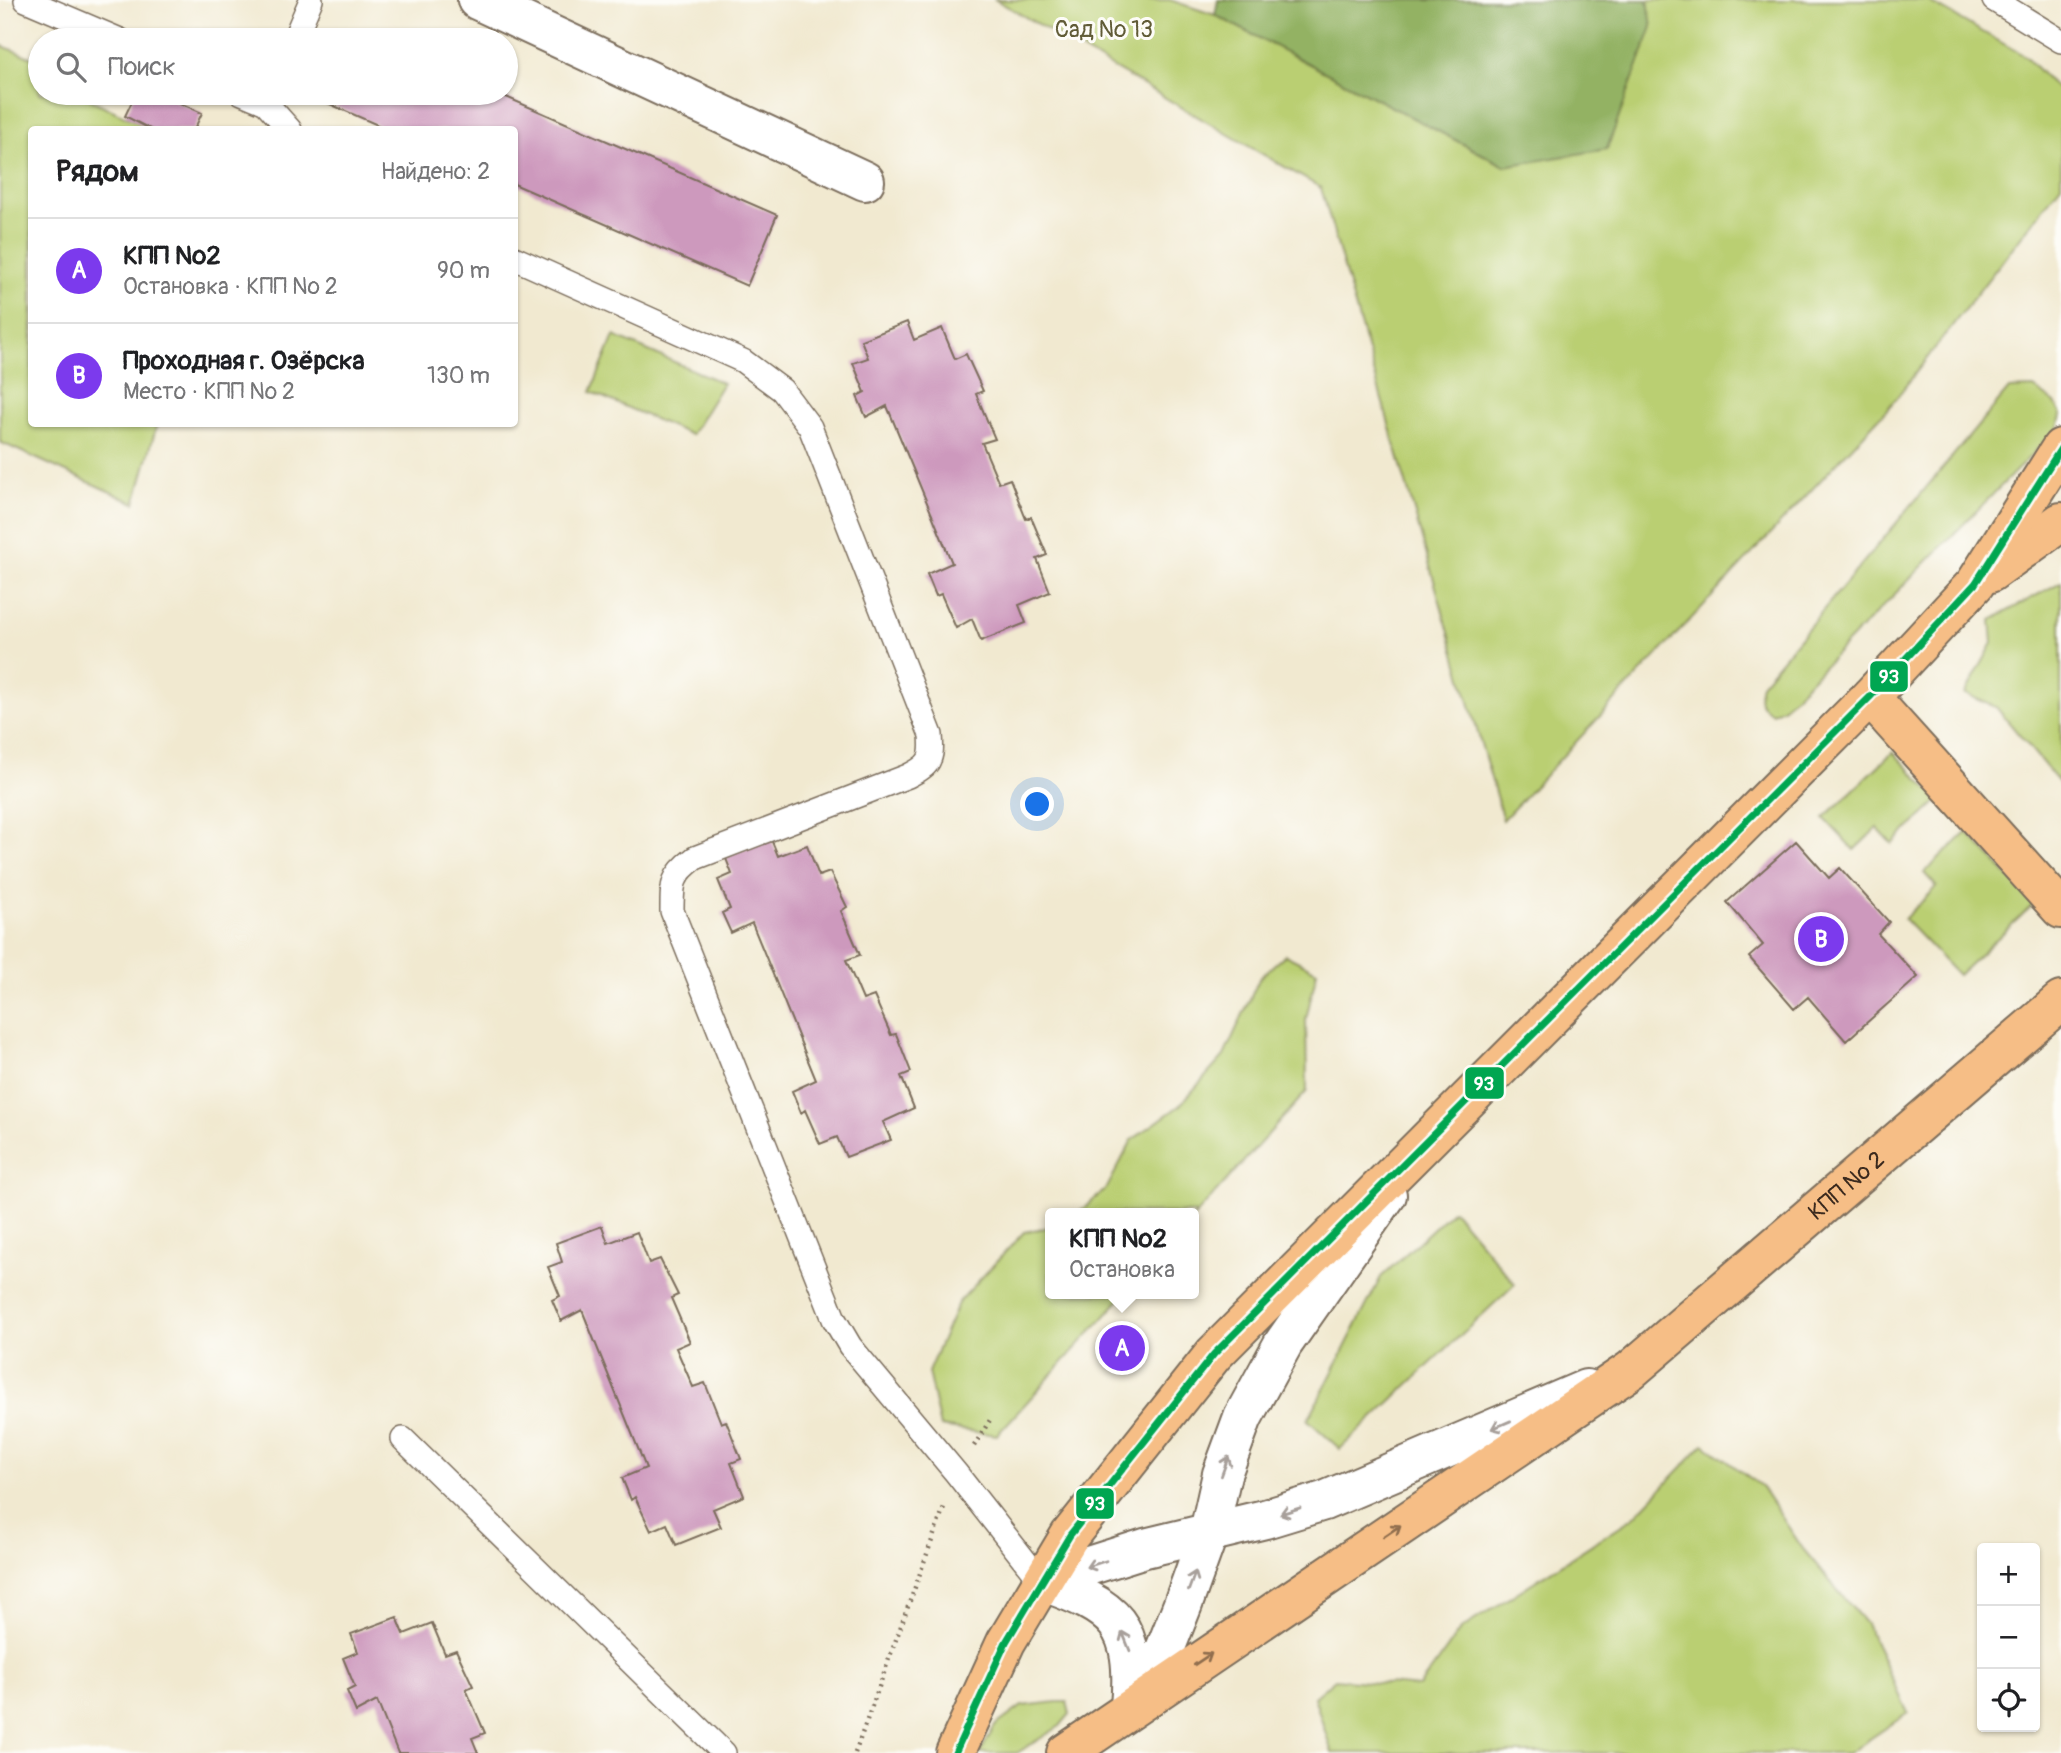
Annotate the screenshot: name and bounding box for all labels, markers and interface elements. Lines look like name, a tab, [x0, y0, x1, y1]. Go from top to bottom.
park label: Сад № 13	[1055, 15, 1153, 44]
search box	[28, 28, 518, 105]
icon: search	[52, 48, 90, 86]
text: Поиск	[108, 51, 176, 83]
text: Рядом	[56, 153, 139, 190]
text: Найдено: 2	[381, 157, 490, 186]
text: КПП №2	[123, 240, 221, 272]
text: A	[72, 256, 86, 285]
text: 90 m	[437, 256, 490, 285]
text: Остановка · КПП № 2	[123, 272, 338, 301]
text: Проходная г. Озёрска	[123, 345, 365, 377]
text: B	[72, 361, 86, 390]
text: 130 m	[427, 361, 490, 390]
text: Место · КПП № 2	[123, 377, 295, 406]
line badge: 93	[1869, 660, 1909, 693]
text: 93	[1879, 665, 1899, 689]
your location	[1020, 787, 1054, 821]
pin: B	[1798, 913, 1844, 965]
line badge: 93	[1464, 1066, 1505, 1100]
text: 93	[1474, 1072, 1494, 1096]
street label: КПП № 2	[1802, 1145, 1891, 1227]
popup	[1045, 1208, 1199, 1299]
text: КПП №2	[1069, 1223, 1167, 1255]
text: Остановка	[1069, 1255, 1175, 1284]
pin: A	[1099, 1322, 1145, 1374]
one-way arrow	[1491, 1420, 1512, 1433]
one-way arrow	[1220, 1456, 1232, 1478]
line badge: 93	[1075, 1487, 1115, 1520]
text: 93	[1085, 1492, 1105, 1516]
one-way arrow	[1280, 1506, 1302, 1518]
one-way arrow	[1381, 1524, 1401, 1538]
map controls	[1977, 1543, 2040, 1732]
button: +	[1977, 1543, 2040, 1606]
one-way arrow	[1085, 1558, 1107, 1571]
one-way arrow	[1186, 1570, 1199, 1592]
button: −	[1977, 1606, 2040, 1669]
one-way arrow	[1118, 1630, 1131, 1652]
one-way arrow	[1193, 1651, 1212, 1666]
button: locate	[1977, 1669, 2040, 1732]

